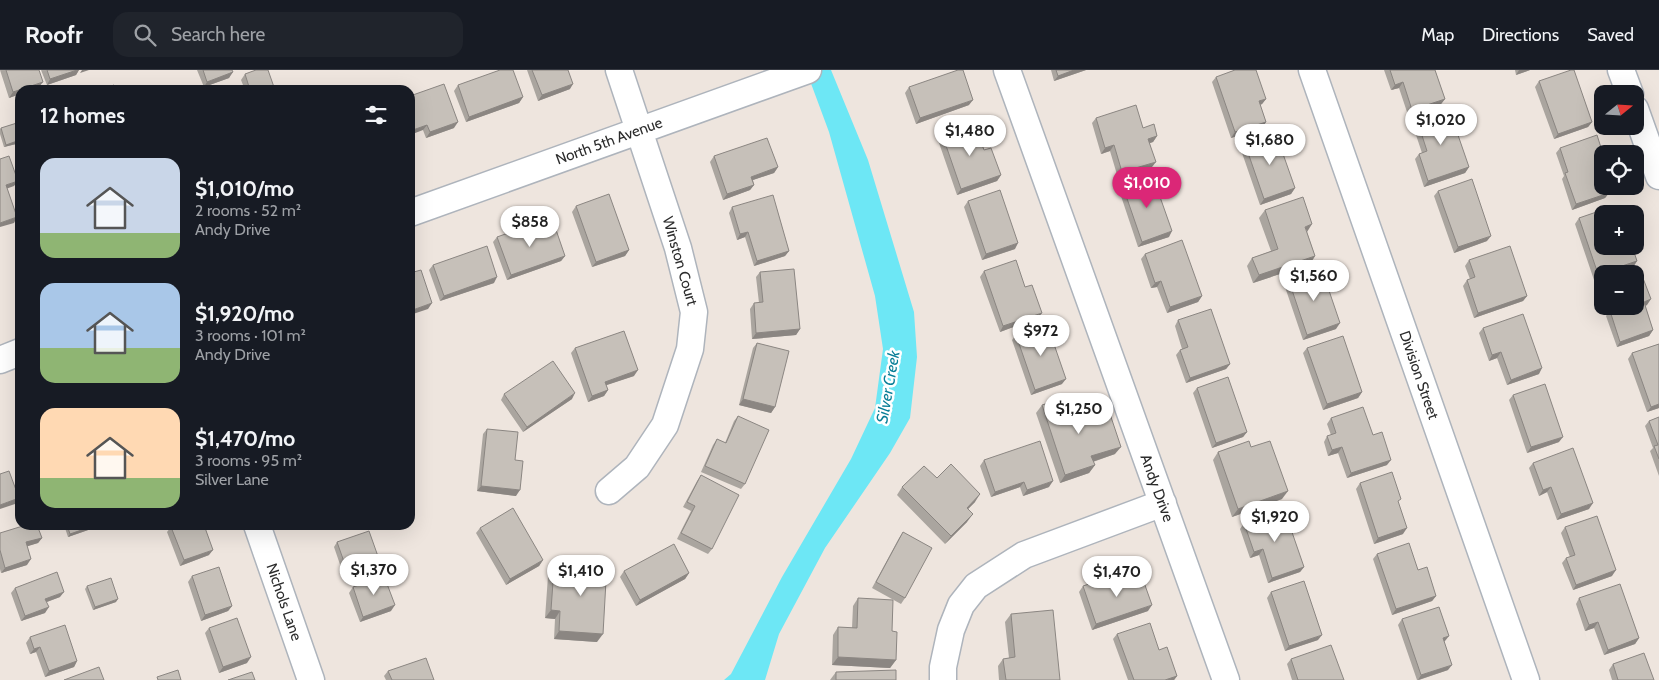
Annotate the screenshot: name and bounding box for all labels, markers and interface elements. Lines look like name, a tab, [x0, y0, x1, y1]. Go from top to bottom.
search box	[113, 12, 463, 57]
text: Roofr	[25, 20, 83, 49]
icon: search	[131, 21, 159, 49]
text: Search here	[171, 23, 265, 46]
text: Map	[1421, 24, 1454, 46]
text: Directions	[1482, 24, 1559, 46]
text: Saved	[1587, 24, 1634, 46]
north arrow	[1594, 85, 1644, 135]
map controls	[1594, 85, 1644, 315]
icon: filters	[362, 101, 390, 129]
text: 12 homes	[40, 103, 125, 128]
pin: $1,020	[1400, 104, 1482, 146]
text: $1,020	[1416, 110, 1466, 129]
street label: North 5th Avenue	[553, 113, 665, 169]
pin: $1,480	[929, 114, 1011, 157]
text: $1,480	[945, 121, 995, 140]
pin: $1,680	[1229, 124, 1311, 166]
text: $1,680	[1246, 130, 1294, 149]
button: locate	[1594, 145, 1644, 195]
pin: $1,010	[1106, 166, 1188, 209]
text: $1,010	[1123, 173, 1171, 192]
text: $1,010/mo	[195, 176, 294, 201]
icon: home	[80, 178, 140, 238]
text: 2 rooms · 52 m²	[195, 201, 301, 220]
button: +	[1594, 205, 1644, 255]
pin: $858	[500, 206, 560, 248]
text: $858	[511, 212, 549, 231]
street label: Winston Court	[659, 214, 701, 308]
text: Andy Drive	[195, 220, 270, 239]
pin: $1,560	[1273, 260, 1355, 302]
button: −	[1594, 265, 1644, 315]
text: $1,560	[1290, 266, 1338, 285]
text: $1,920/mo	[195, 301, 294, 326]
icon: home	[80, 303, 140, 363]
pin: $972	[1011, 314, 1071, 357]
text: $972	[1024, 321, 1058, 340]
text: 3 rooms · 101 m²	[195, 326, 306, 345]
street label: Division Street	[1395, 328, 1443, 422]
text: Andy Drive	[195, 345, 270, 364]
water label: Silver Creek	[872, 348, 904, 425]
pin: $1,250	[1038, 392, 1120, 435]
text: $1,250	[1055, 399, 1103, 418]
text: $1,470/mo	[195, 426, 295, 451]
icon: home	[80, 428, 140, 488]
text: 3 rooms · 95 m²	[195, 451, 302, 470]
street label: Andy Drive	[1136, 452, 1178, 525]
text: Silver Lane	[195, 470, 269, 489]
pin: $1,920	[1234, 500, 1316, 543]
text: $1,920	[1251, 507, 1299, 526]
pin: $1,370	[333, 554, 415, 596]
pin: $1,410	[540, 554, 622, 597]
pin: $1,470	[1076, 556, 1158, 598]
text: $1,370	[351, 560, 397, 579]
street label: Nichols Lane	[262, 561, 306, 643]
text: $1,410	[558, 561, 604, 580]
text: $1,470	[1093, 562, 1141, 581]

